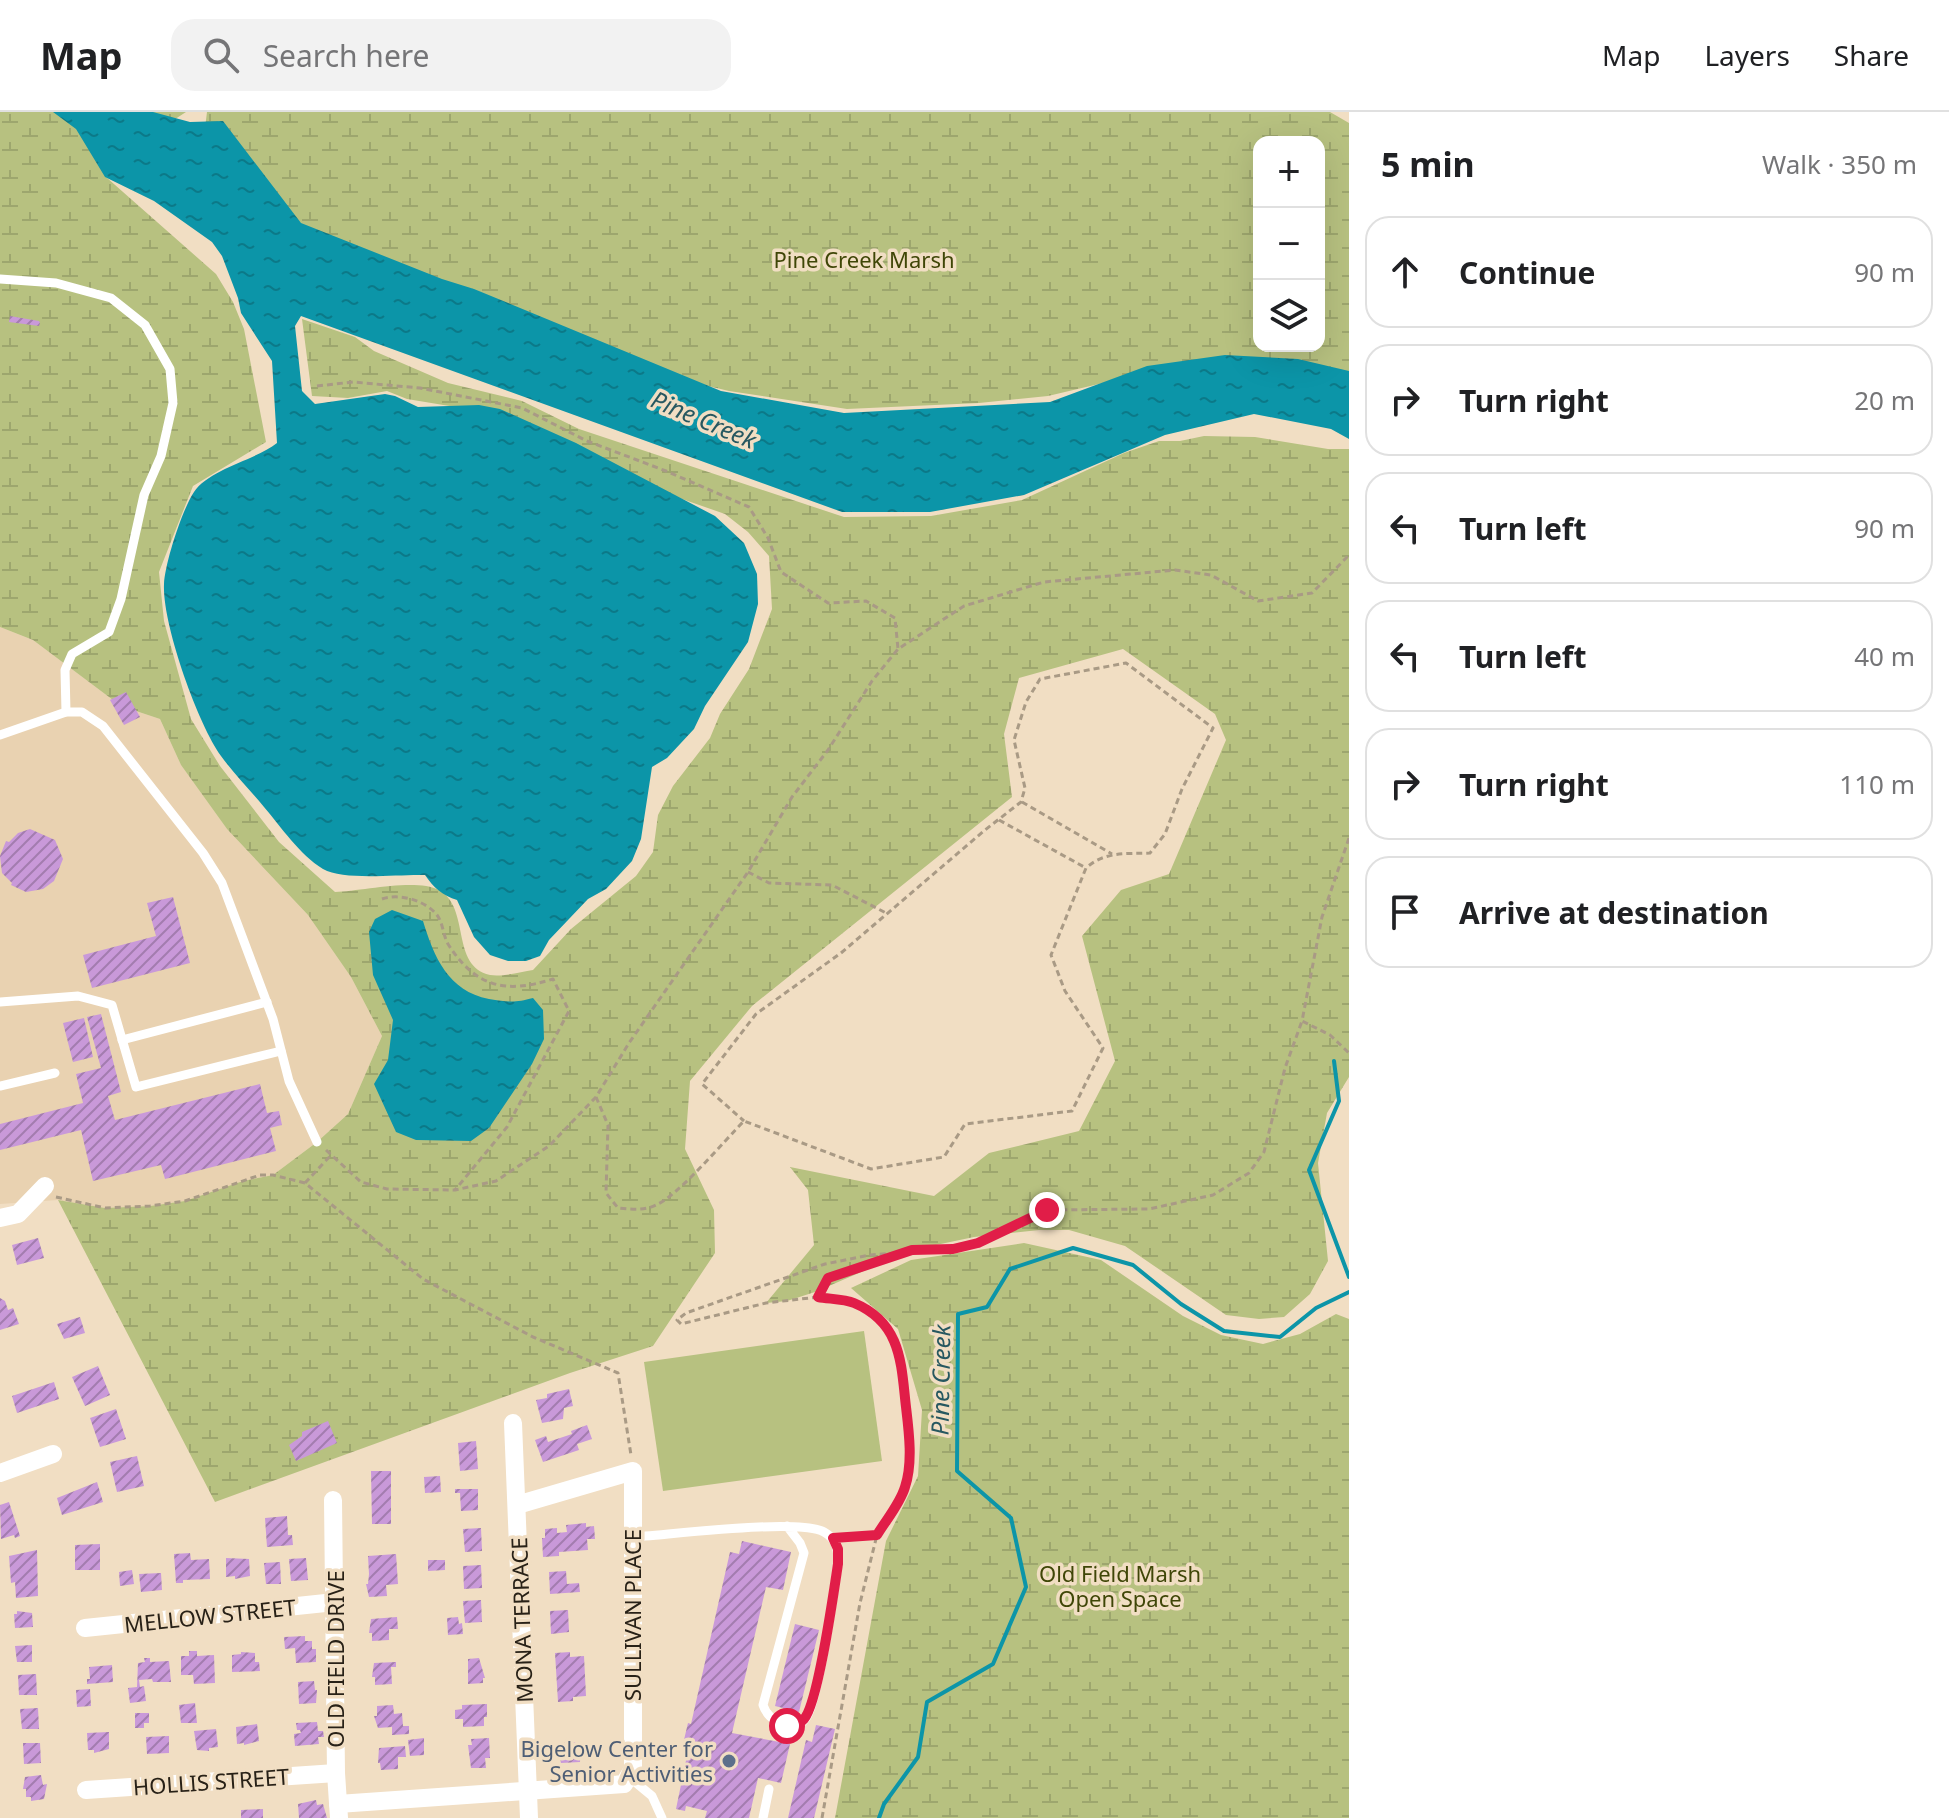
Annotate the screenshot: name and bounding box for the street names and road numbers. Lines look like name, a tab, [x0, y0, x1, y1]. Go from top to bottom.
street label: SULLIVAN PLACE	[617, 1529, 647, 1701]
street label: MONA TERRACE	[503, 1537, 539, 1703]
street label: OLD FIELD DRIVE	[320, 1570, 350, 1748]
street label: MELLOW STREET	[123, 1591, 297, 1639]
street label: HOLLIS STREET	[132, 1761, 290, 1801]

